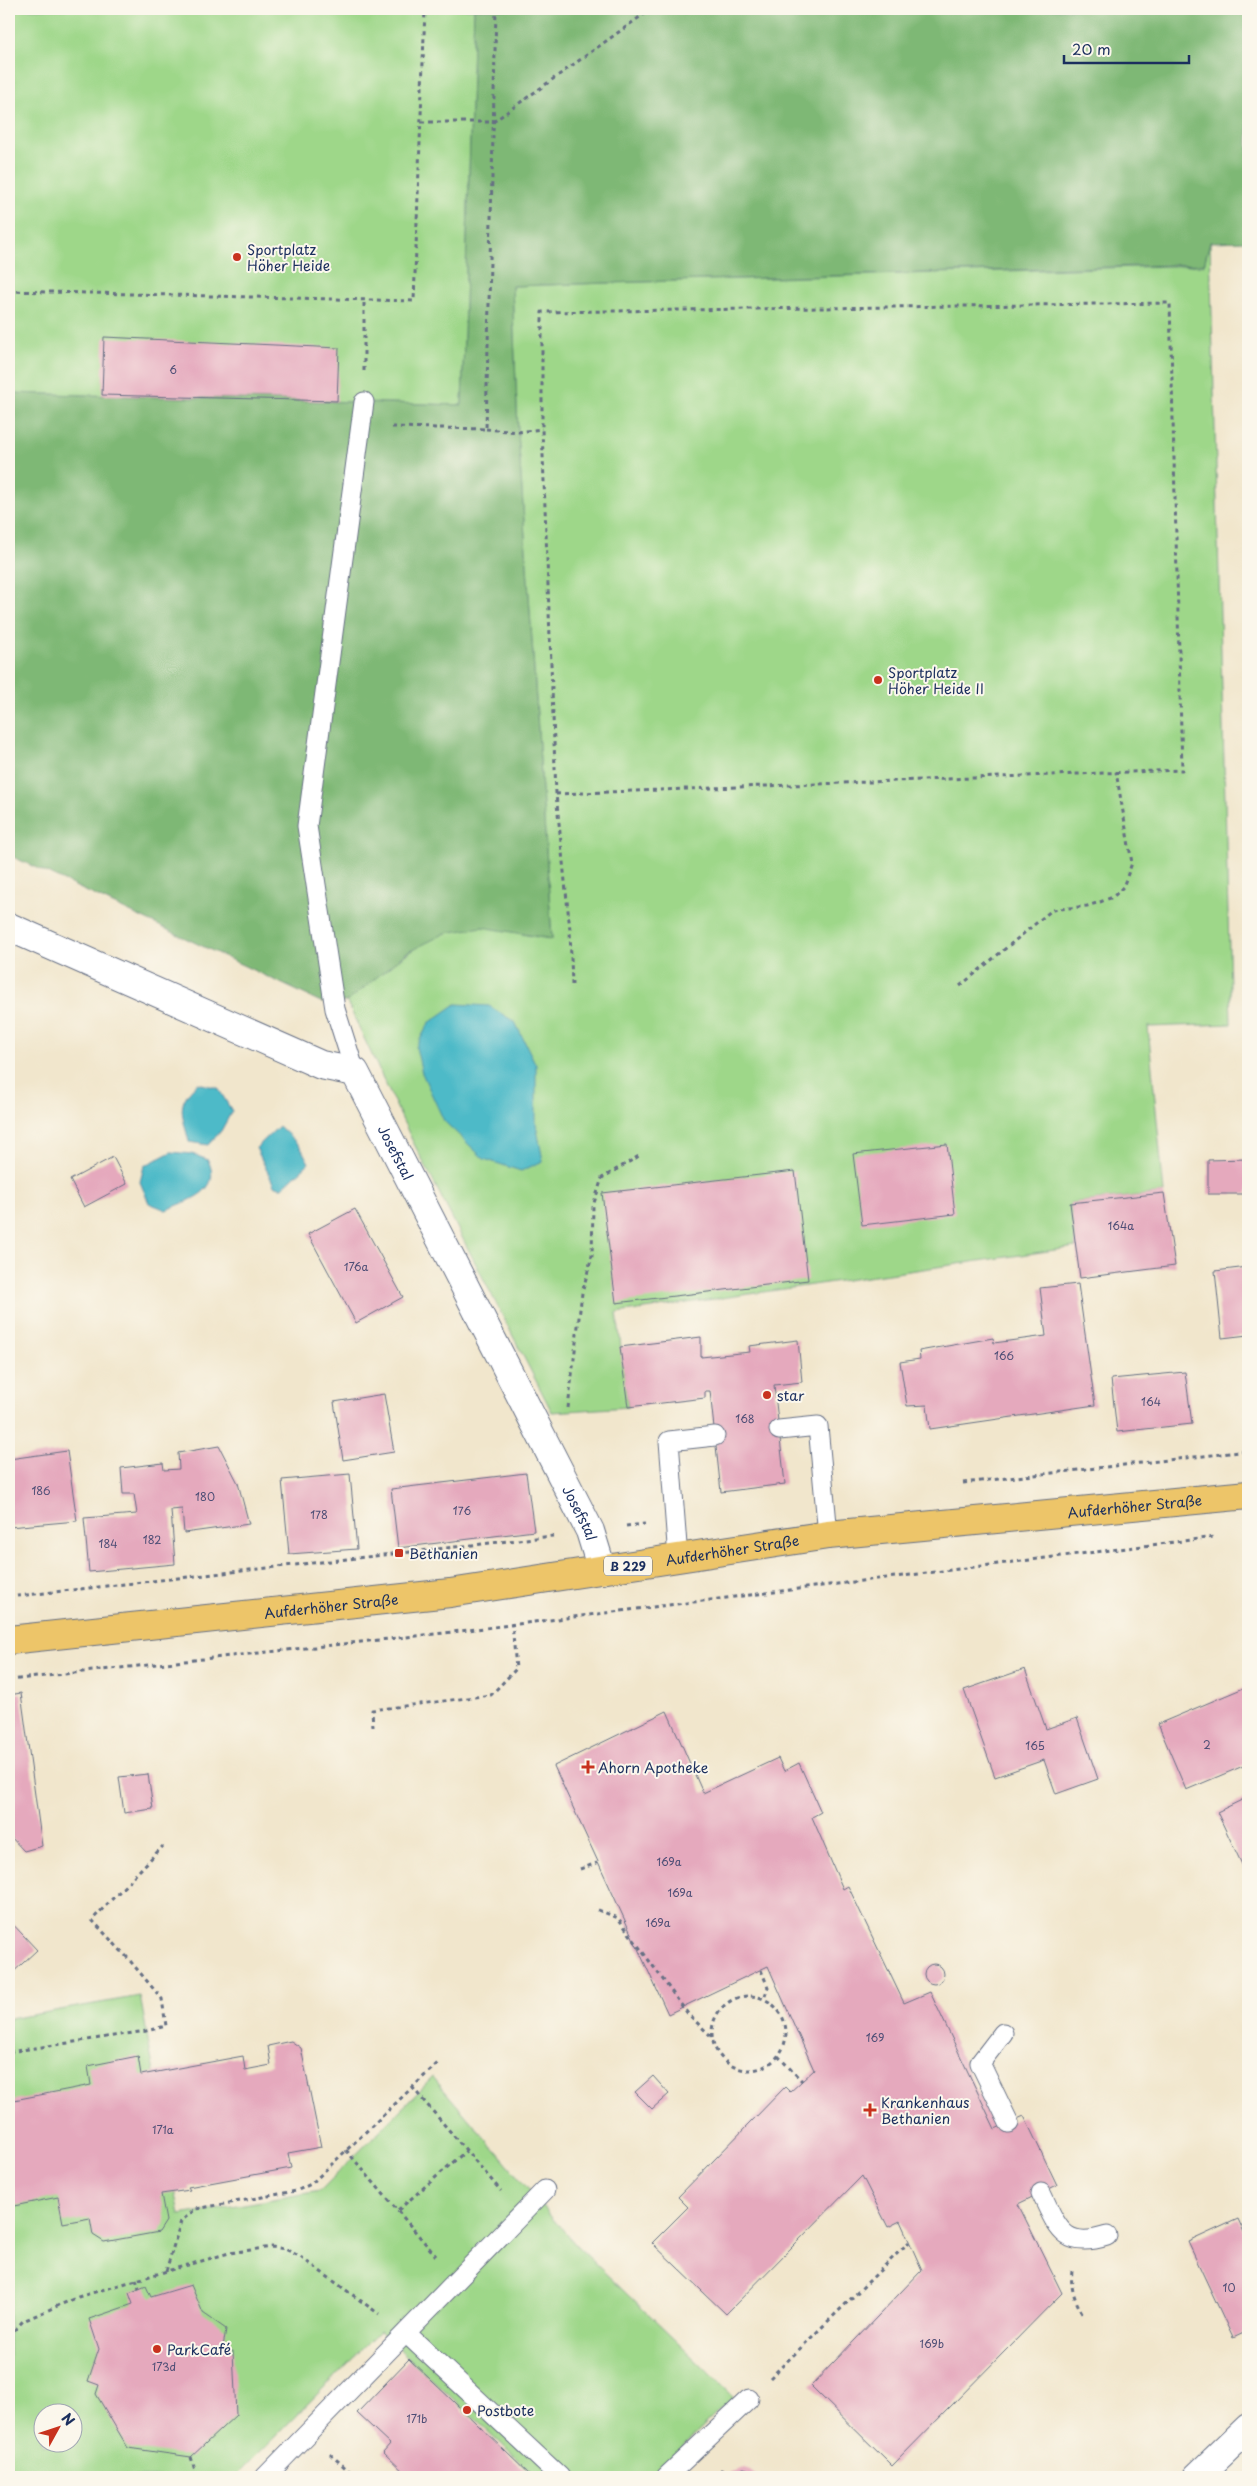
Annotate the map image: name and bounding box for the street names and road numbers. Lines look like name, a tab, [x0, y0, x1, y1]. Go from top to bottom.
street label: Josefstal	[373, 1121, 419, 1184]
street label: Josefstal	[558, 1481, 603, 1543]
street label: Aufderhöher Straße	[1067, 1489, 1203, 1523]
street label: Aufderhöher Straße	[664, 1529, 800, 1570]
road number: B 229	[604, 1556, 652, 1575]
street label: Aufderhöher Straße	[263, 1588, 399, 1623]

